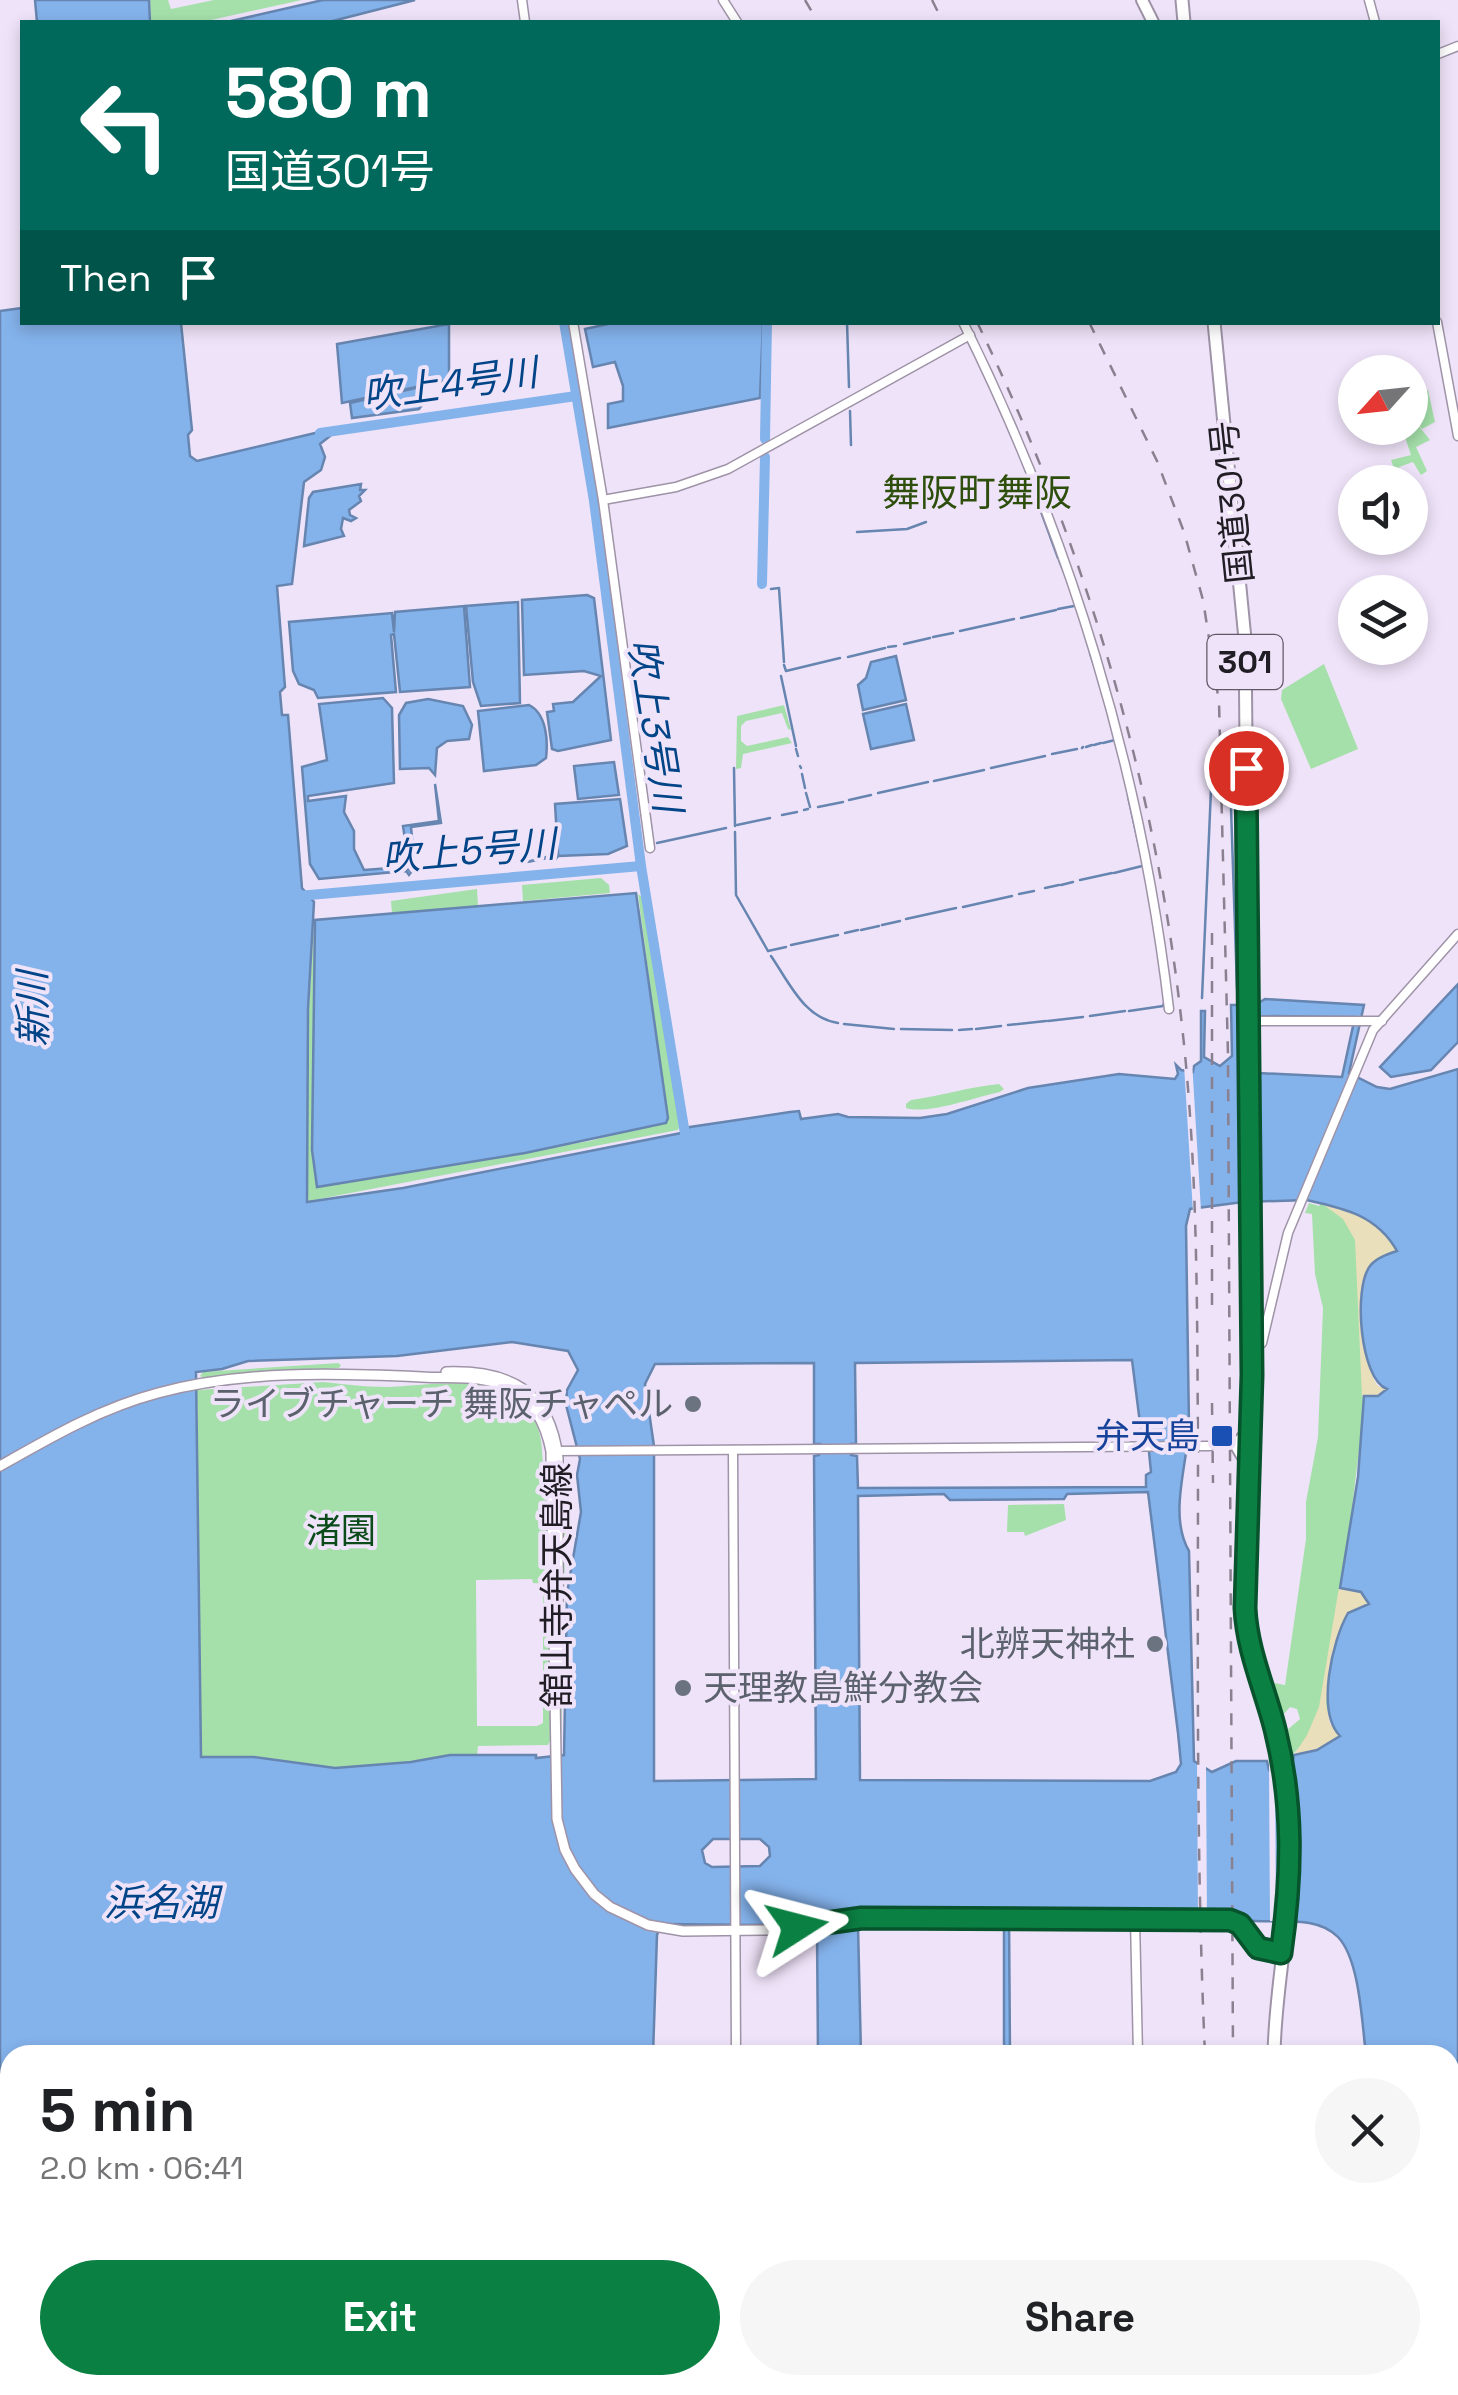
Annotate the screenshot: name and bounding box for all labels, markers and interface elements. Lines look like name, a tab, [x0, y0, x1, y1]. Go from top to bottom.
text: 580 m	[225, 48, 432, 137]
icon: left	[60, 60, 190, 190]
text: 国道301号	[225, 143, 435, 200]
icon: arrive	[171, 250, 226, 305]
text: Then	[60, 254, 151, 302]
water label: 吹上4号川	[360, 347, 544, 420]
north arrow	[1338, 355, 1428, 445]
map controls	[1338, 355, 1428, 665]
street label: 国道301号	[1202, 419, 1262, 585]
button: sound	[1338, 465, 1428, 555]
district label: 舞阪町舞阪	[882, 469, 1072, 517]
button: layers	[1338, 575, 1428, 665]
water label: 吹上3号川	[618, 635, 693, 819]
road number: 301	[1208, 635, 1282, 689]
pin	[1204, 726, 1289, 811]
icon: arrive	[1219, 741, 1274, 796]
water label: 吹上5号川	[380, 819, 562, 883]
water label: 新川	[8, 967, 58, 1047]
place label: ライブチャーチ 舞阪チャペル	[210, 1382, 673, 1426]
marker: ライブチャーチ 舞阪チャペル	[682, 1393, 704, 1415]
place label: 弁天島	[1095, 1414, 1200, 1458]
marker: 弁天島	[1209, 1423, 1235, 1449]
street label: 舘山寺弁天島線	[535, 1462, 579, 1708]
park label: 渚園	[306, 1509, 376, 1553]
place label: 北辨天神社	[960, 1622, 1135, 1666]
marker: 北辨天神社	[1144, 1633, 1166, 1655]
place label: 天理教島鮮分教会	[703, 1666, 983, 1710]
marker: 天理教島鮮分教会	[672, 1677, 694, 1699]
position arrow	[745, 1875, 849, 1979]
water label: 浜名湖	[104, 1879, 223, 1927]
text: 5 min	[40, 2072, 195, 2149]
button: close	[1315, 2078, 1420, 2183]
text: 2.0 km · 06:41	[40, 2148, 244, 2188]
button: Exit	[40, 2260, 720, 2375]
button: Share	[740, 2260, 1420, 2375]

